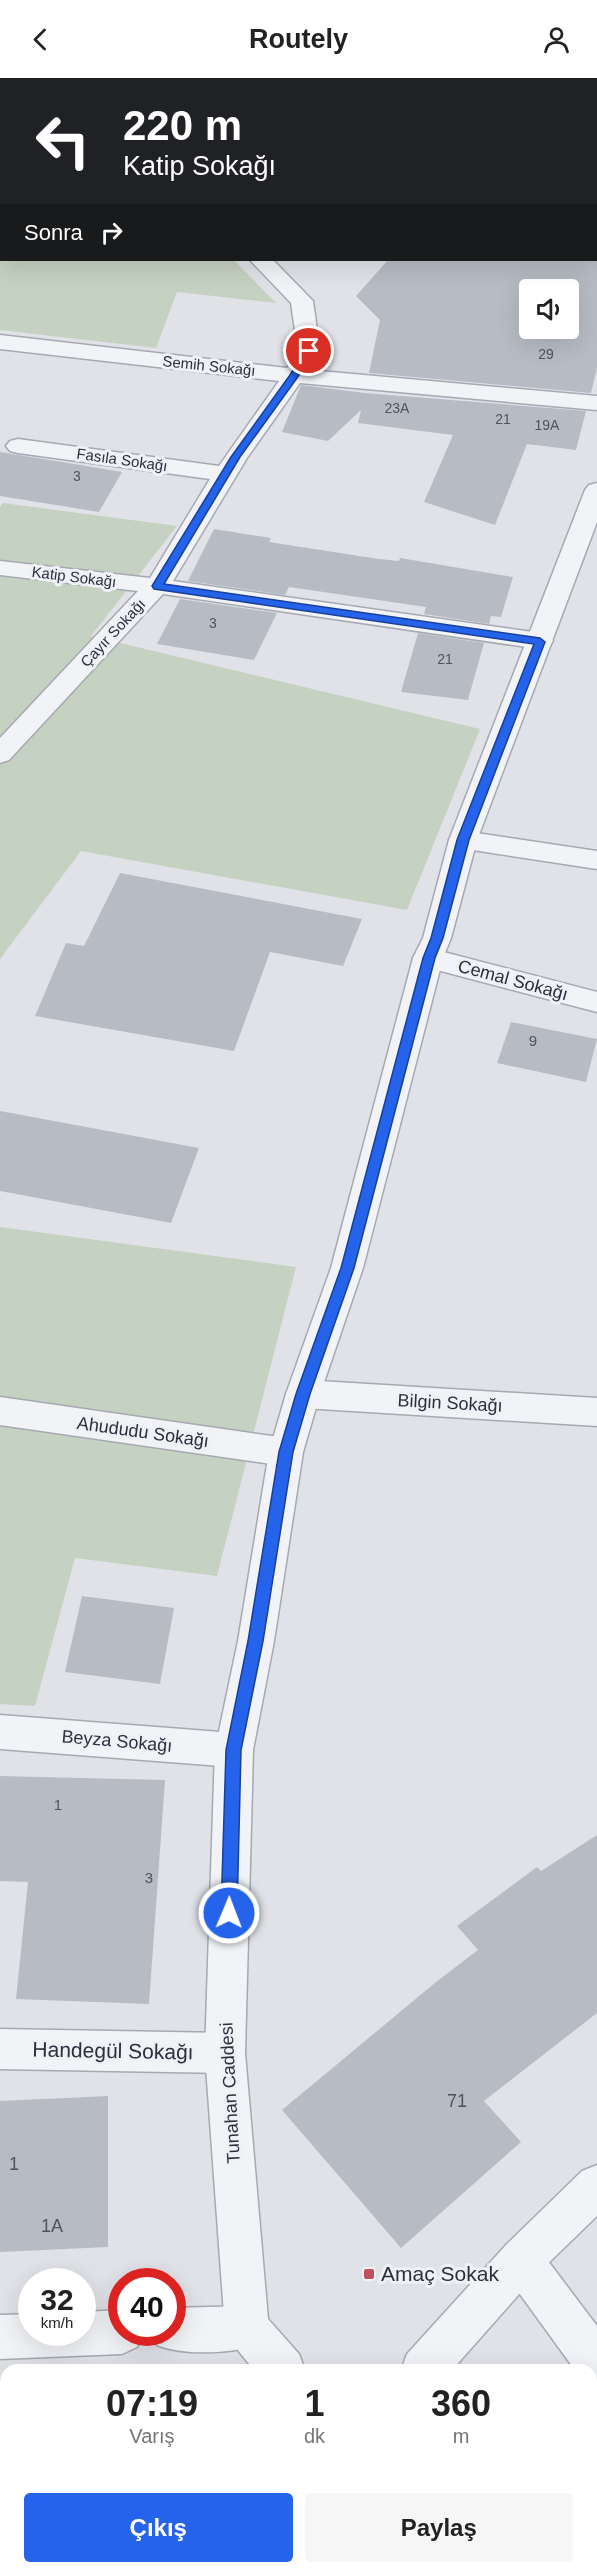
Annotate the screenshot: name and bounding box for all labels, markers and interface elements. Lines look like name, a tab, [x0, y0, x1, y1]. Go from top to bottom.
icon: back	[24, 23, 57, 56]
icon: person	[540, 23, 573, 56]
text: Routely	[249, 24, 348, 54]
icon: left	[24, 102, 102, 180]
text: 220 m	[123, 102, 242, 149]
text: Katip Sokağı	[123, 151, 276, 181]
icon: right	[95, 216, 128, 249]
text: Sonra	[24, 220, 83, 245]
map controls	[519, 279, 579, 339]
button: sound	[519, 279, 579, 339]
pin	[283, 325, 334, 376]
icon: arrive	[292, 334, 325, 367]
house number: 29	[538, 346, 554, 362]
street label: Semih Sokağı	[162, 352, 256, 379]
house number: 23A	[385, 400, 410, 416]
house number: 21	[495, 411, 511, 427]
house number: 19A	[535, 417, 560, 433]
street label: Fasıla Sokağı	[75, 445, 169, 474]
house number: 3	[73, 468, 81, 484]
street label: Katip Sokağı	[31, 563, 117, 590]
street label: Çayır Sokağı	[77, 595, 148, 670]
house number: 3	[209, 615, 217, 631]
house number: 21	[437, 651, 453, 667]
street label: Cemal Sokağı	[456, 956, 570, 1004]
house number: 9	[529, 1032, 537, 1049]
street label: Bilgin Sokağı	[397, 1390, 503, 1416]
street label: Ahududu Sokağı	[76, 1413, 210, 1451]
street label: Beyza Sokağı	[61, 1726, 173, 1756]
house number: 1	[54, 1796, 62, 1813]
house number: 3	[145, 1869, 153, 1886]
position arrow	[197, 1881, 261, 1945]
street label: Tunahan Caddesi	[216, 2022, 244, 2164]
street label: Handegül Sokağı	[32, 2038, 194, 2063]
house number: 71	[447, 2091, 467, 2111]
house number: 1	[9, 2154, 19, 2174]
house number: 1A	[41, 2216, 63, 2236]
place label: Amaç Sokak	[381, 2262, 499, 2285]
marker: Amaç Sokak	[362, 2267, 376, 2281]
speed limit sign: 40	[108, 2268, 186, 2346]
text: 32	[40, 2283, 74, 2316]
text: km/h	[41, 2314, 73, 2331]
text: 07:19	[106, 2383, 198, 2424]
text: 1	[304, 2383, 325, 2424]
text: 360	[431, 2383, 491, 2424]
text: Varış	[129, 2425, 175, 2447]
text: dk	[304, 2425, 325, 2447]
text: m	[453, 2425, 469, 2447]
button: Çıkış	[24, 2493, 293, 2562]
button: Paylaş	[305, 2493, 573, 2562]

